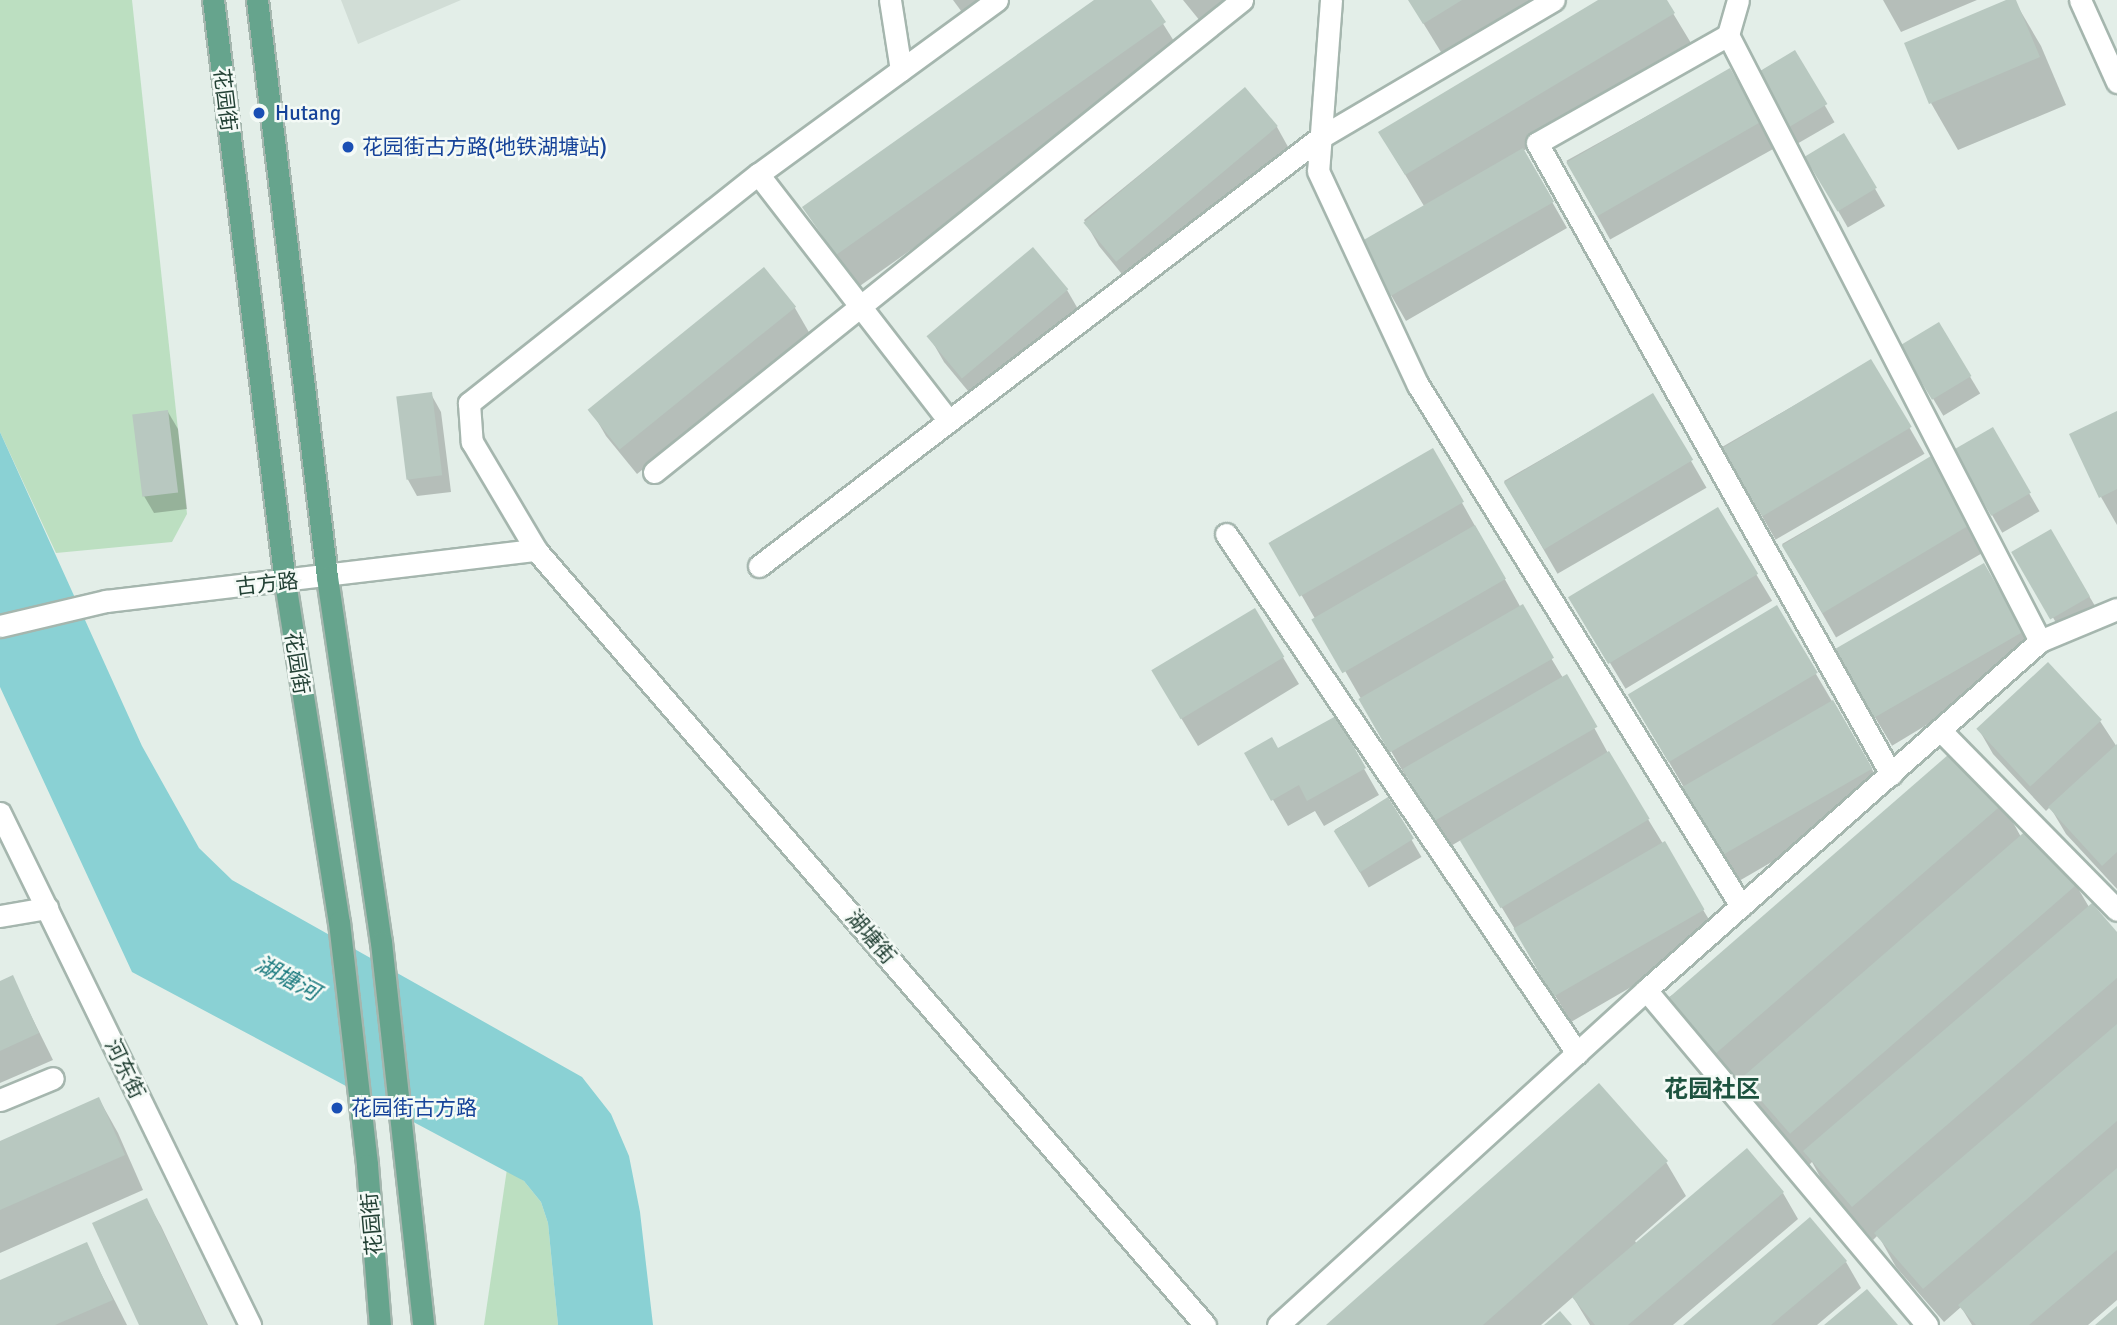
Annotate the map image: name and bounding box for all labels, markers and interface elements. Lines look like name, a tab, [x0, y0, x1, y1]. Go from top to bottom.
street label: 花园街	[209, 67, 241, 133]
place label: Hutang	[275, 100, 341, 126]
marker: Hutang	[249, 103, 269, 123]
place label: 花园街古方路(地铁湖塘站)	[362, 134, 607, 160]
marker: 花园街古方路(地铁湖塘站)	[340, 139, 356, 155]
street label: 古方路	[234, 568, 300, 600]
street label: 花园街	[280, 630, 314, 696]
street label: 湖塘街	[841, 905, 901, 969]
water label: 湖塘河	[250, 951, 324, 1007]
street label: 河东街	[100, 1035, 150, 1103]
district label: 花园社区	[1664, 1076, 1760, 1104]
place label: 花园街古方路	[351, 1095, 477, 1121]
marker: 花园街古方路	[329, 1100, 345, 1116]
street label: 花园街	[357, 1192, 387, 1256]

